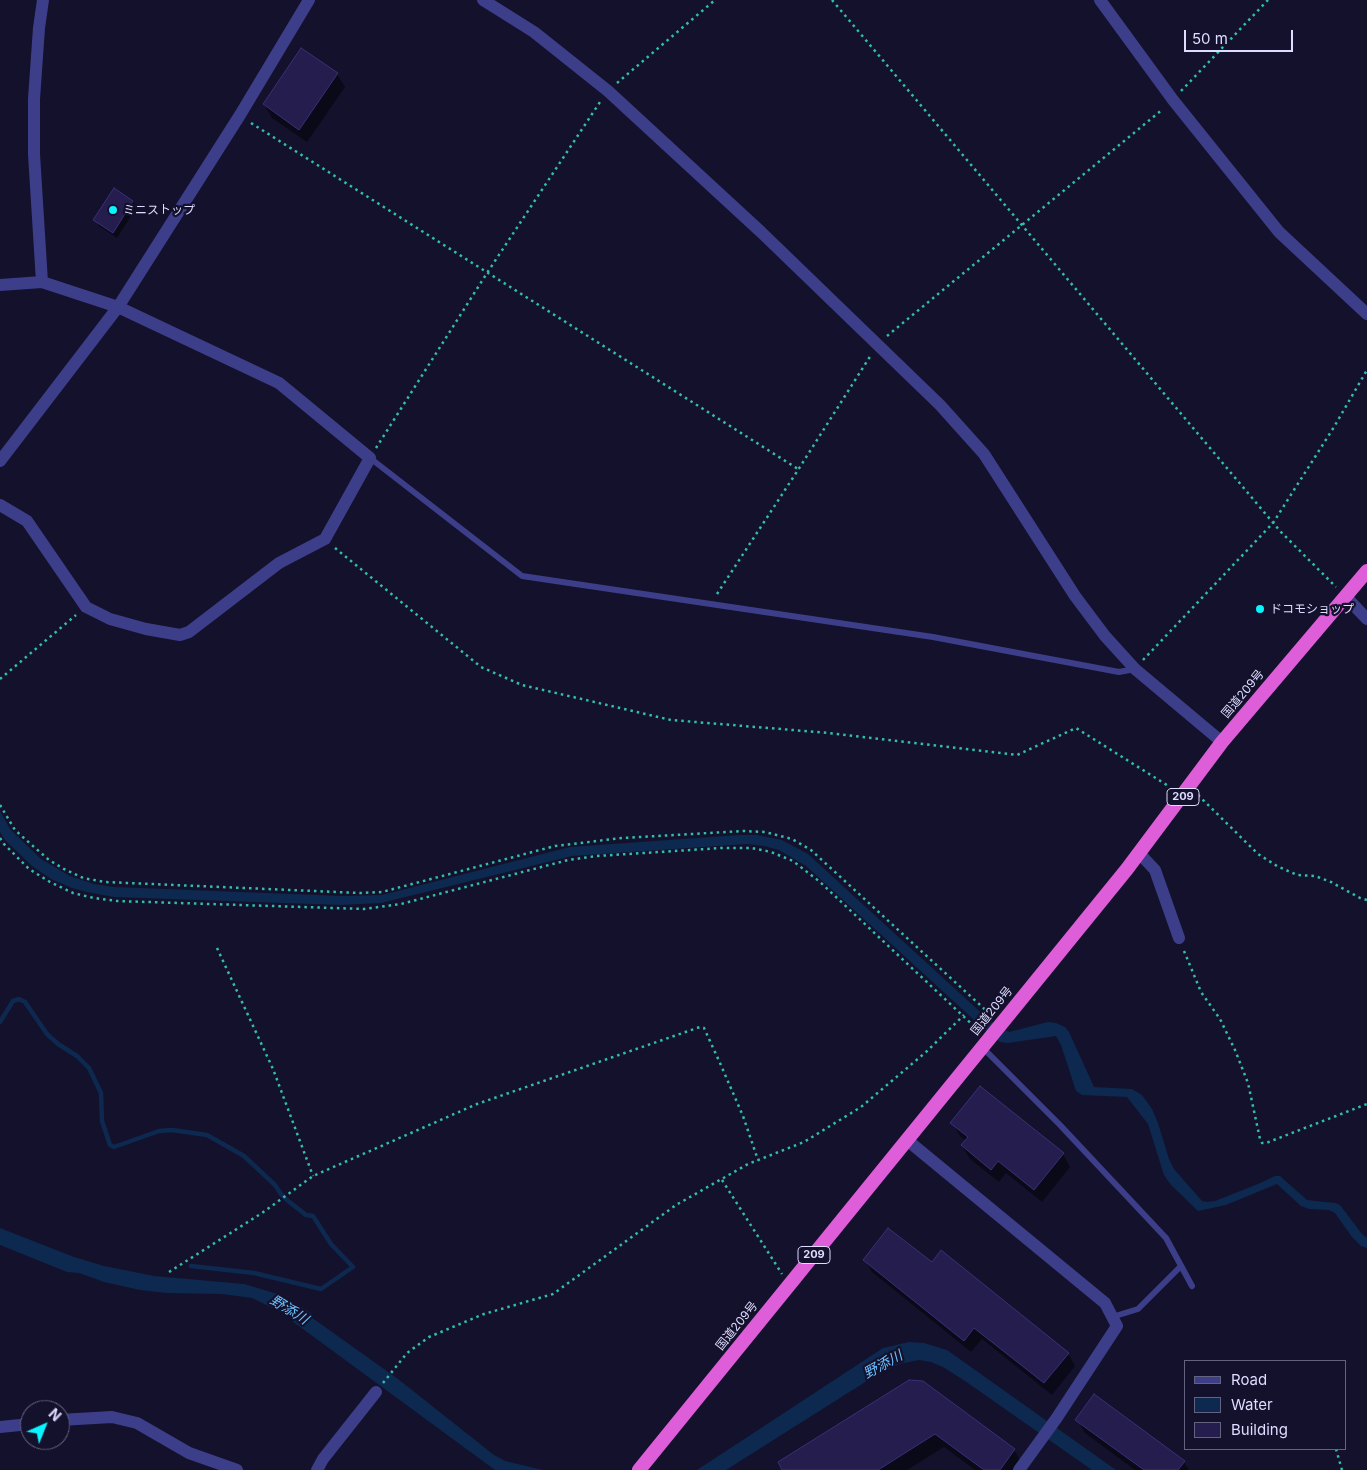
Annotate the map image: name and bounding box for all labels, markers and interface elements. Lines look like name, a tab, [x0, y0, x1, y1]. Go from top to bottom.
scale bar	[1187, 20, 1296, 52]
text: 50 m	[1192, 29, 1228, 48]
place label: ミニストップ	[123, 203, 195, 217]
marker: ミニストップ	[107, 204, 119, 216]
place label: ドコモショップ	[1270, 602, 1354, 616]
marker: ドコモショップ	[1254, 603, 1266, 615]
street label: 国道209号	[1219, 667, 1267, 721]
road number: 209	[1167, 789, 1199, 806]
street label: 国道209号	[968, 984, 1016, 1038]
road number: 209	[798, 1246, 830, 1264]
water label: 野添川	[267, 1292, 311, 1328]
street label: 国道209号	[713, 1299, 761, 1353]
water label: 野添川	[861, 1347, 905, 1383]
legend	[1184, 1360, 1347, 1450]
text: Road	[1231, 1370, 1267, 1389]
text: Water	[1231, 1395, 1273, 1414]
north arrow	[20, 1400, 70, 1450]
text: N	[45, 1405, 65, 1424]
text: Building	[1231, 1420, 1288, 1439]

